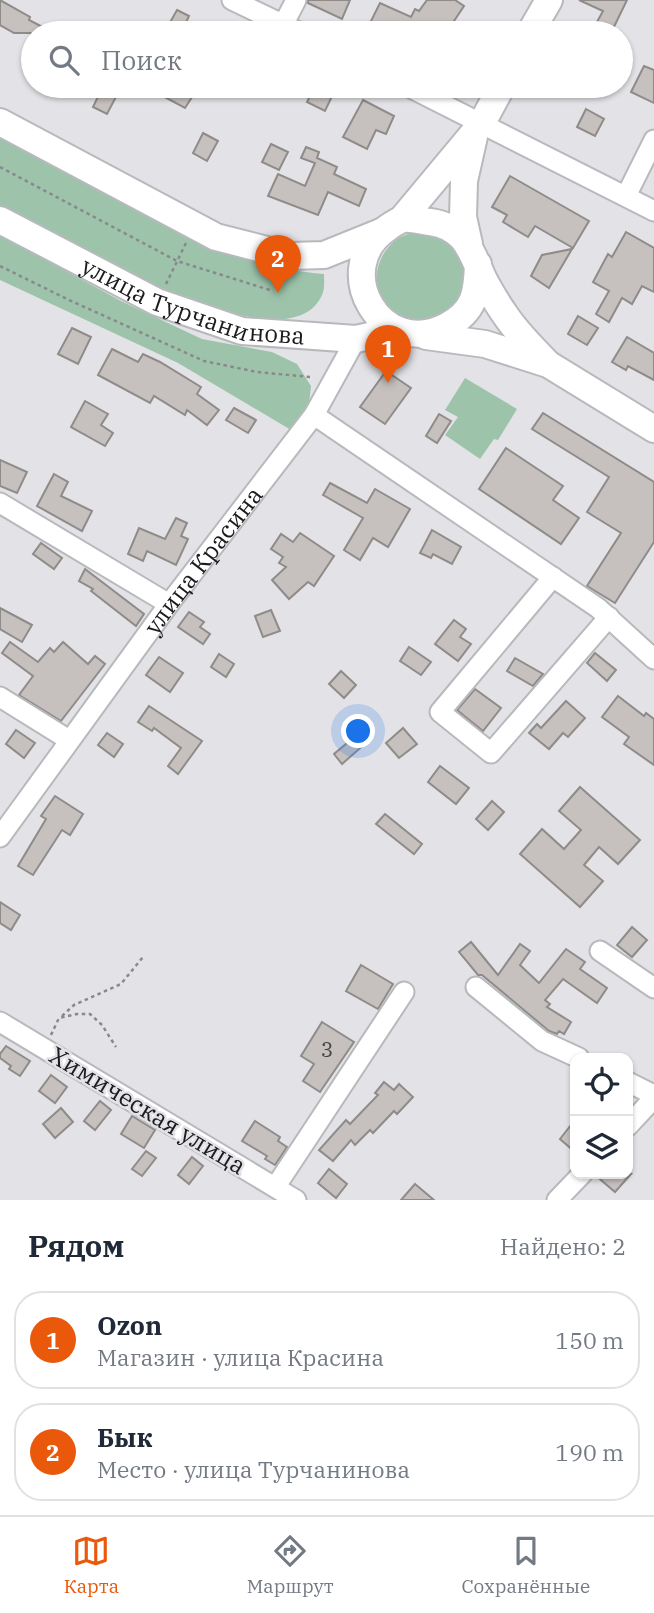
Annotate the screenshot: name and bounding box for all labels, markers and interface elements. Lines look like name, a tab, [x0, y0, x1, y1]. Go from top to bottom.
search box	[21, 21, 633, 98]
icon: search	[45, 41, 83, 79]
text: Поиск	[101, 43, 182, 77]
pin: 2	[255, 235, 301, 293]
street label: улица Турчанинова	[76, 249, 306, 351]
pin: 1	[365, 325, 411, 383]
street label: улица Красина	[136, 480, 269, 641]
your location	[341, 714, 375, 748]
house number: 3	[321, 1035, 333, 1063]
street label: Химическая улица	[44, 1039, 252, 1181]
map controls	[570, 1053, 633, 1179]
button: locate	[570, 1053, 633, 1116]
button: layers	[570, 1116, 633, 1179]
text: Рядом	[28, 1226, 124, 1265]
text: Найдено: 2	[500, 1231, 626, 1261]
text: Ozon	[97, 1308, 162, 1342]
text: 1	[46, 1325, 60, 1355]
text: 150 m	[555, 1325, 624, 1355]
text: Магазин · улица Красина	[97, 1342, 384, 1372]
text: Бык	[97, 1420, 152, 1454]
text: 2	[46, 1437, 60, 1467]
text: 190 m	[555, 1437, 624, 1467]
text: Место · улица Турчанинова	[97, 1454, 410, 1484]
tab: Карта	[64, 1532, 119, 1598]
tab: Маршрут	[247, 1532, 334, 1598]
tab: Сохранённые	[461, 1532, 590, 1598]

